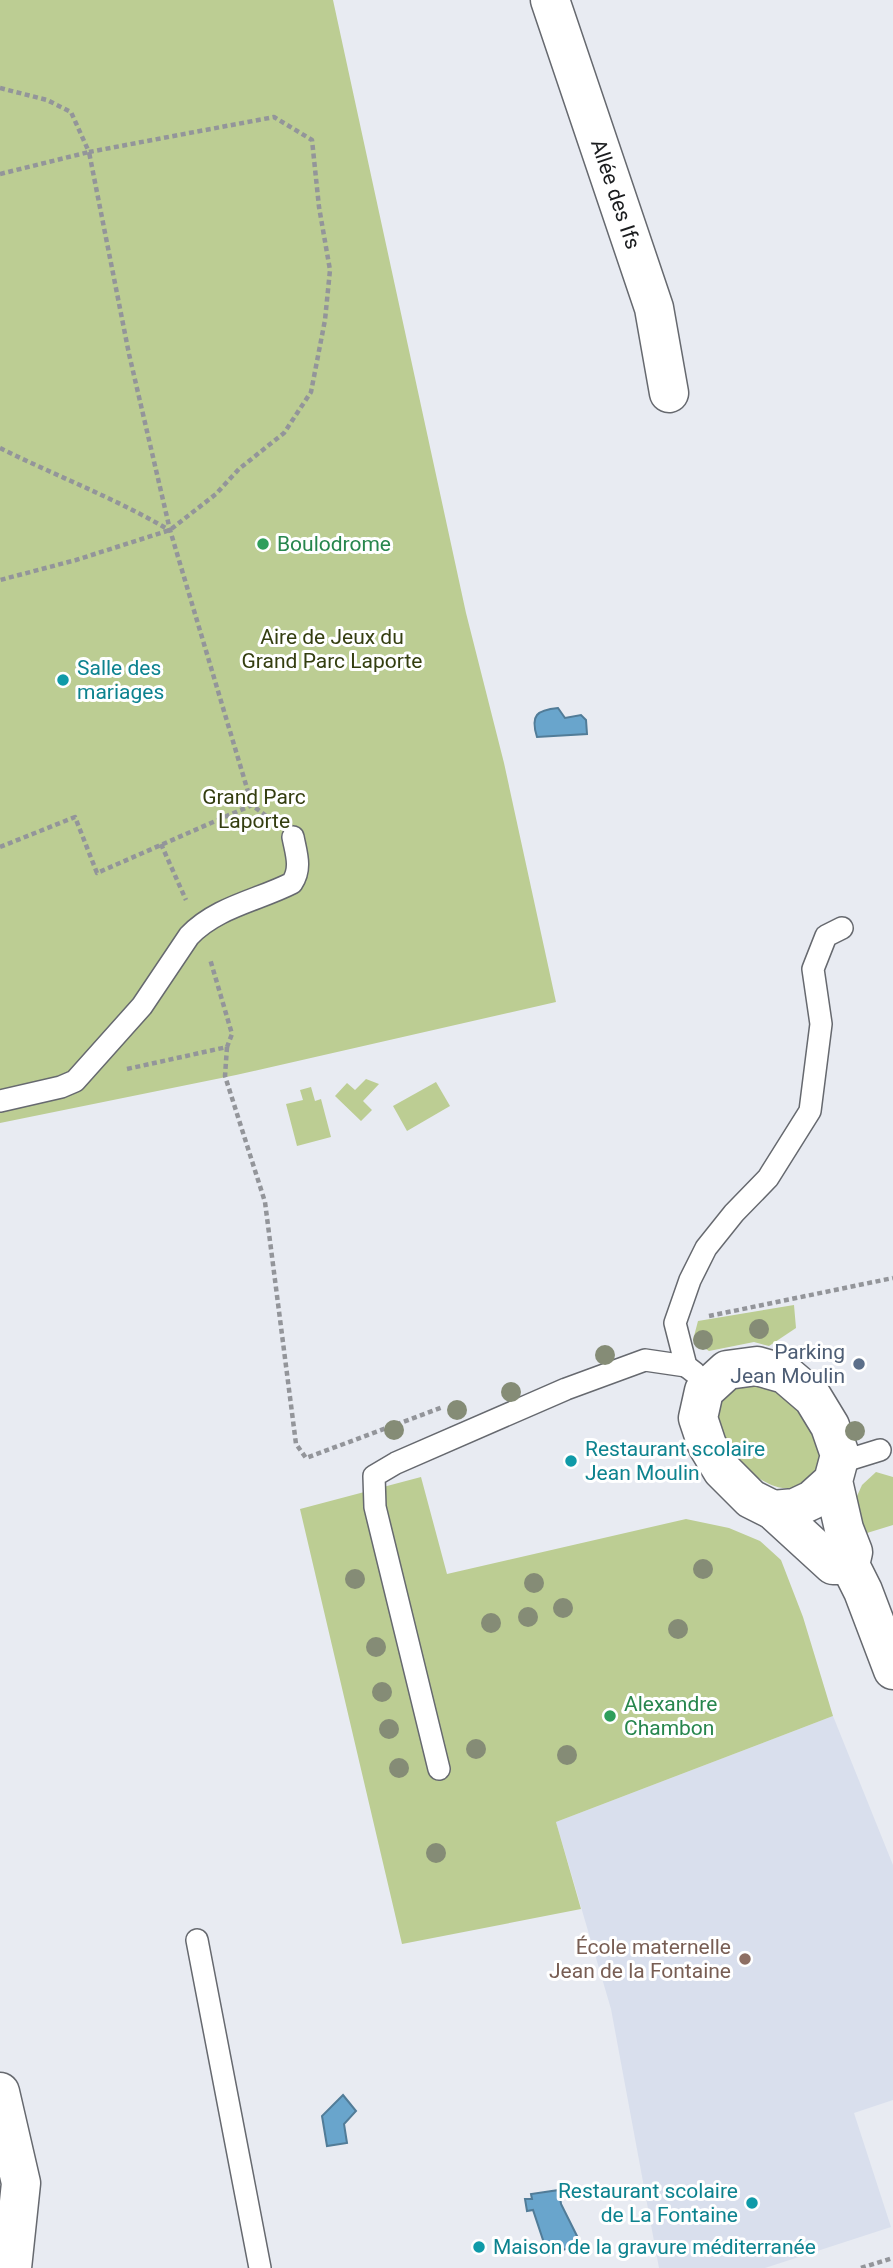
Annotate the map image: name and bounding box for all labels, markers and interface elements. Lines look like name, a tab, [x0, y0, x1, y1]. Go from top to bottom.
street label: Allée des Ifs	[586, 136, 645, 252]
place label: Boulodrome	[277, 532, 391, 556]
marker: Boulodrome	[255, 536, 271, 552]
park label: Aire de Jeux du Grand Parc Laporte	[242, 625, 422, 673]
place label: Salle des mariages	[77, 656, 164, 704]
marker: Salle des mariages	[55, 672, 71, 688]
park label: Grand Parc Laporte	[202, 785, 306, 833]
place label: Parking Jean Moulin	[730, 1340, 845, 1388]
marker: Parking Jean Moulin	[851, 1356, 867, 1372]
place label: Restaurant scolaire Jean Moulin	[585, 1437, 765, 1485]
marker: Restaurant scolaire Jean Moulin	[563, 1453, 579, 1469]
place label: Alexandre Chambon	[624, 1692, 717, 1740]
marker: Alexandre Chambon	[602, 1708, 618, 1724]
place label: École maternelle Jean de la Fontaine	[549, 1935, 731, 1983]
marker: École maternelle Jean de la Fontaine	[737, 1951, 753, 1967]
place label: Restaurant scolaire de La Fontaine	[558, 2179, 738, 2227]
marker: Restaurant scolaire de La Fontaine	[744, 2195, 760, 2211]
place label: Maison de la gravure méditerranée	[493, 2235, 816, 2259]
marker: Maison de la gravure méditerranée	[471, 2239, 487, 2255]

